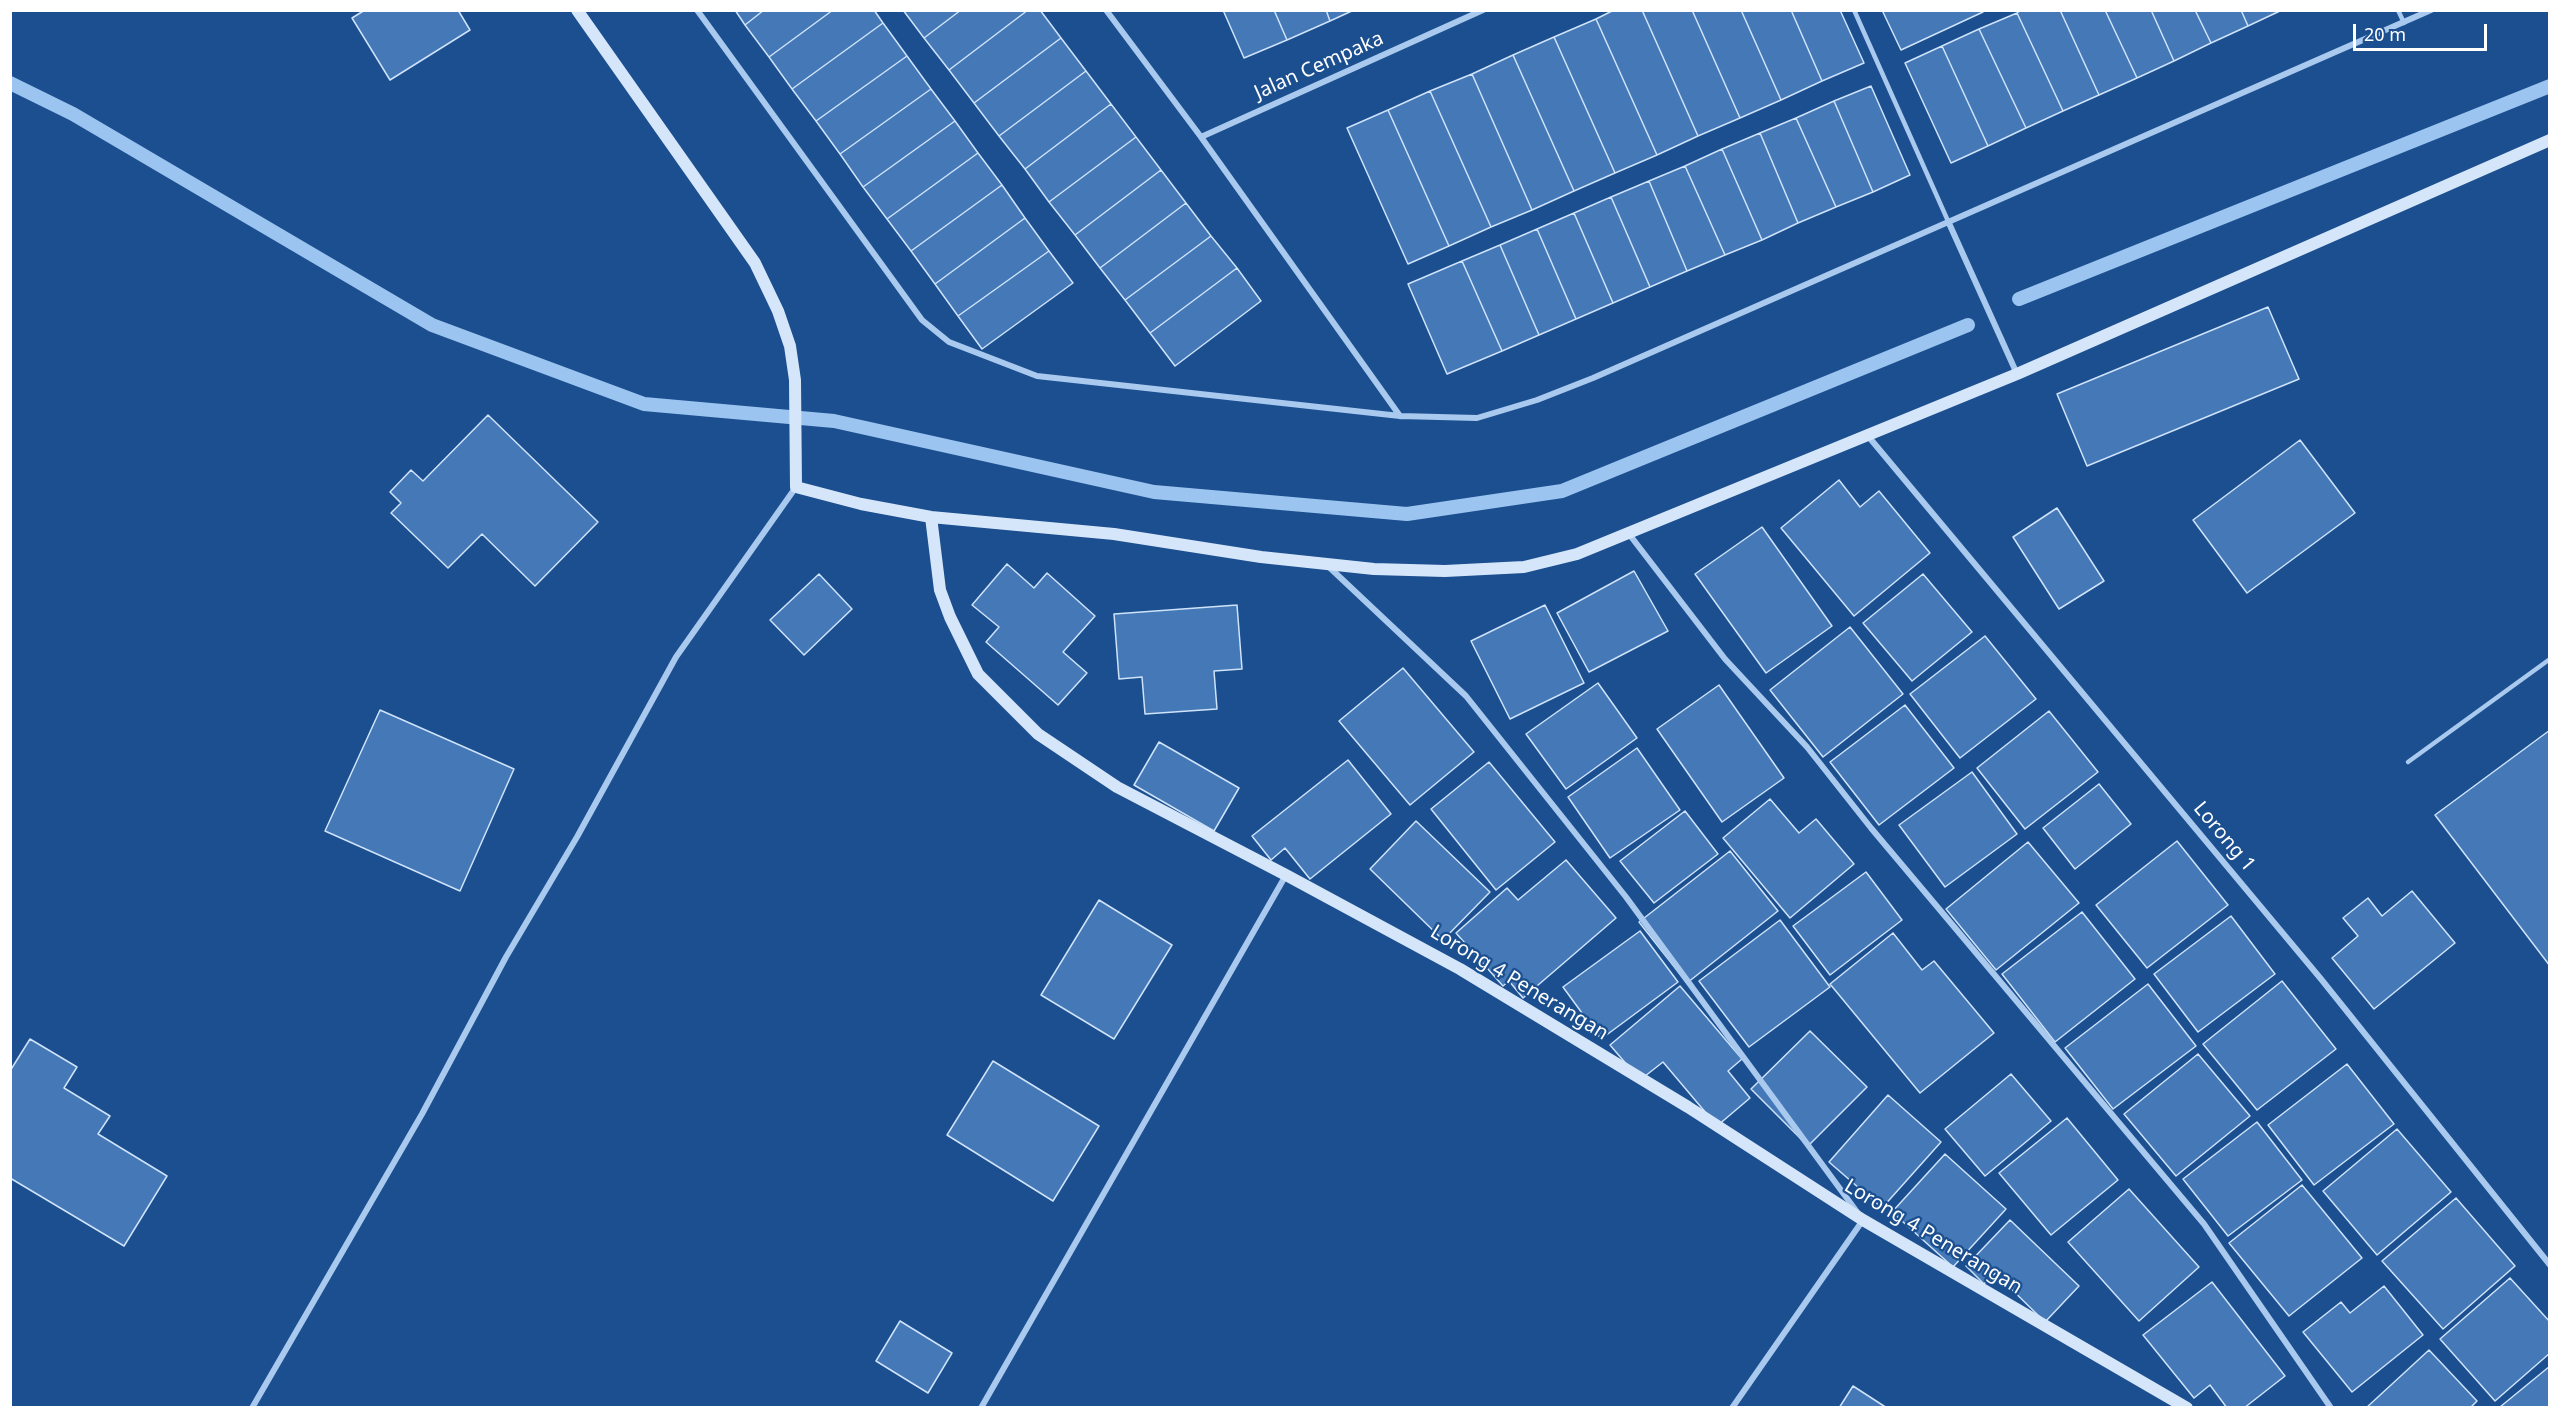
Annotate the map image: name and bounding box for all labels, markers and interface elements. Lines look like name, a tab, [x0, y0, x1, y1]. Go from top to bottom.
scale bar	[2356, 12, 2490, 50]
text: 20 m	[2364, 22, 2406, 46]
street label: Jalan Cempaka	[1251, 27, 1387, 105]
street label: Lorong 1	[2188, 797, 2260, 877]
street label: Lorong 4 Penerangan	[1426, 920, 1612, 1046]
street label: Lorong 4 Penerangan	[1840, 1174, 2026, 1300]

